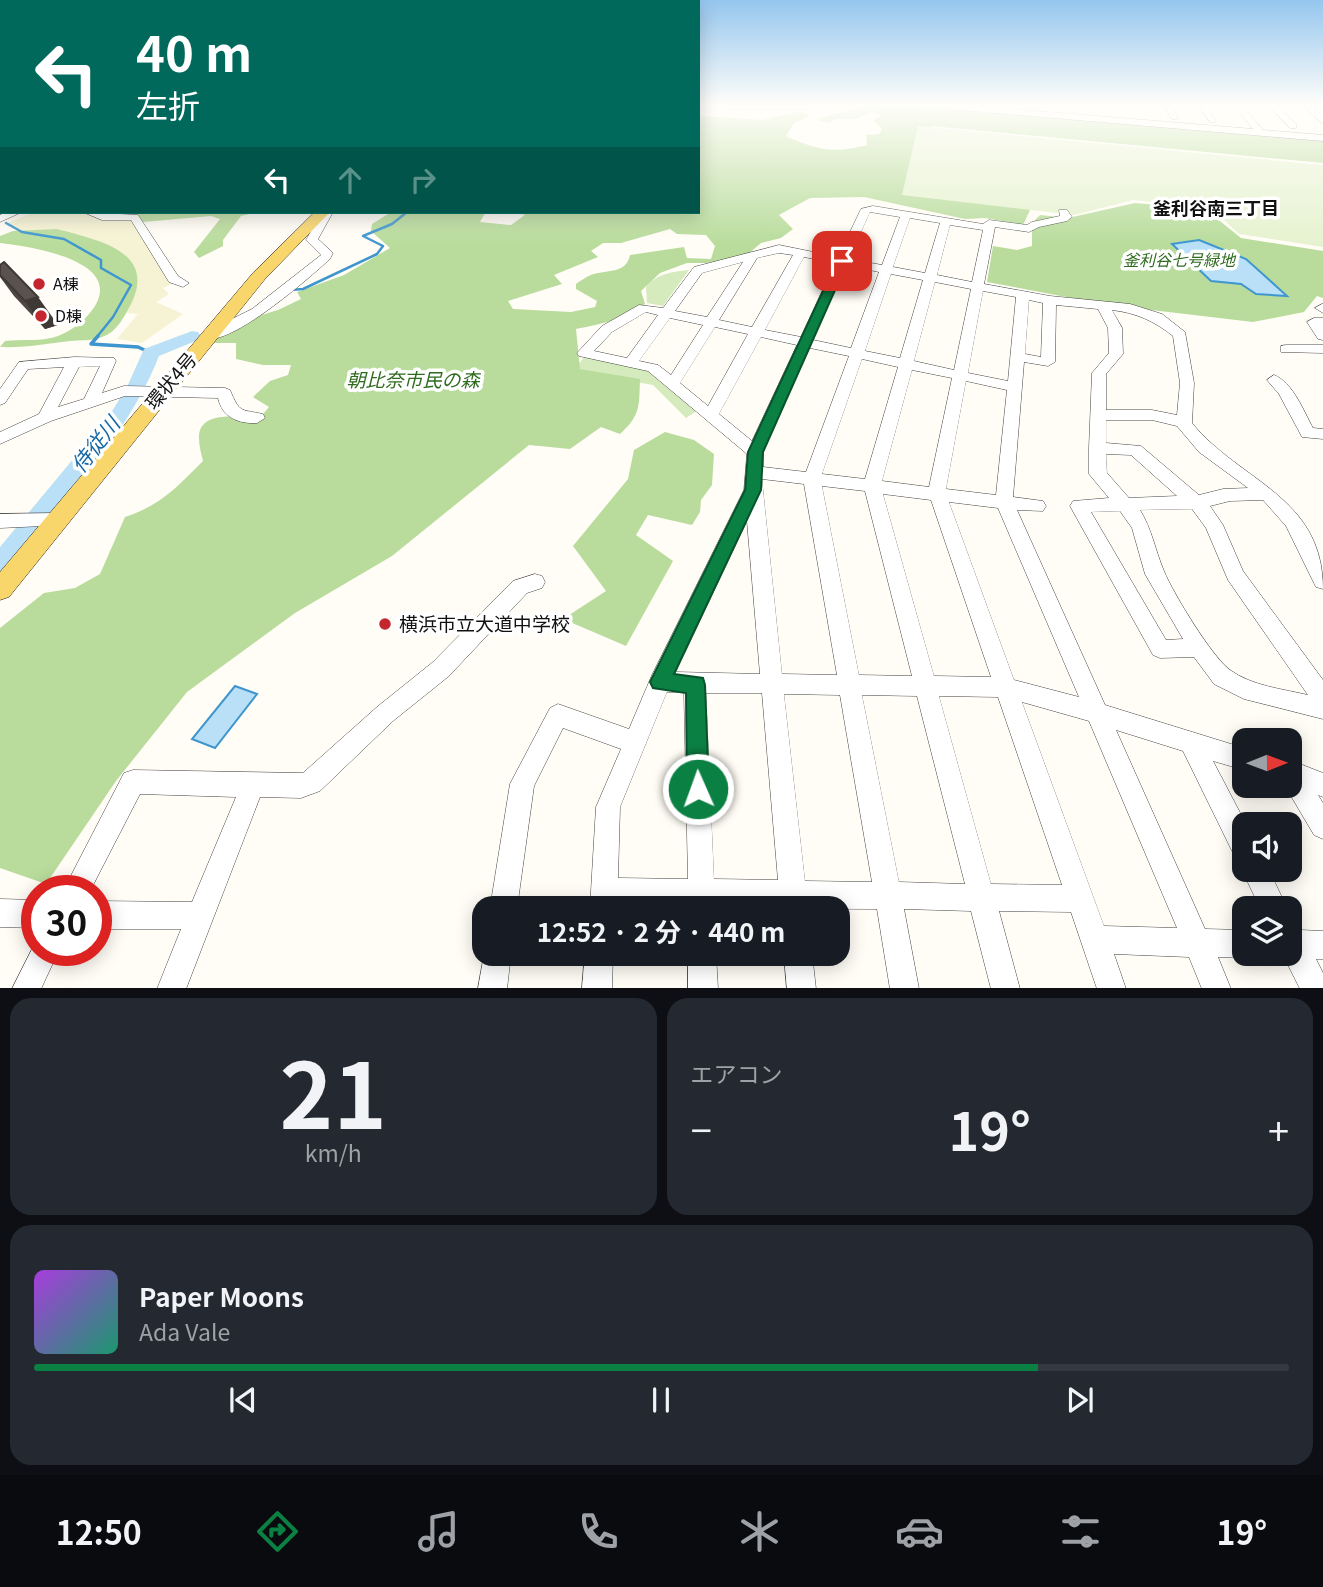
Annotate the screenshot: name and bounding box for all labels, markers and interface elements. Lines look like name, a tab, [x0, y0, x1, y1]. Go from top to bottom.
text: 40 m	[136, 15, 252, 86]
icon: left	[21, 28, 112, 119]
text: 左折	[136, 81, 200, 127]
icon: left	[258, 161, 296, 199]
icon: ahead	[331, 161, 369, 199]
icon: right	[404, 161, 442, 199]
district label: 釜利谷南三丁目	[1153, 194, 1279, 220]
pin	[812, 231, 872, 291]
icon: arrive	[823, 242, 861, 280]
park label: 釜利谷七号緑地	[1123, 247, 1237, 271]
place label: A棟	[53, 271, 79, 295]
marker: A棟	[31, 276, 47, 292]
place label: D棟	[55, 303, 82, 327]
marker: D棟	[33, 308, 49, 324]
street label: 環状4号	[138, 345, 202, 415]
park label: 朝比奈市民の森	[346, 365, 481, 392]
water label: 侍従川	[63, 408, 127, 478]
place label: 横浜市立大道中学校	[399, 609, 570, 636]
marker: 横浜市立大道中学校	[377, 616, 393, 632]
north arrow	[1232, 728, 1302, 798]
map controls	[1232, 728, 1302, 966]
position arrow	[661, 752, 735, 826]
button: sound	[1232, 812, 1302, 882]
speed limit sign: 30	[21, 875, 112, 966]
button: layers	[1232, 896, 1302, 966]
text: 12:52 · 2 分 · 440 m	[537, 912, 785, 949]
text: 21	[280, 1023, 387, 1155]
text: エアコン	[691, 1056, 783, 1090]
text: 19°	[949, 1091, 1031, 1166]
text: −	[691, 1101, 712, 1156]
text: +	[1268, 1101, 1289, 1156]
text: km/h	[305, 1135, 362, 1169]
text: Paper Moons	[139, 1277, 304, 1314]
text: Ada Vale	[139, 1314, 230, 1348]
icon: previous	[224, 1381, 262, 1419]
icon: pause	[642, 1381, 680, 1419]
icon: next	[1061, 1381, 1099, 1419]
icon: directions	[253, 1507, 302, 1556]
icon: music	[414, 1507, 463, 1556]
icon: phone	[574, 1507, 623, 1556]
icon: climate	[735, 1507, 784, 1556]
icon: car	[895, 1507, 944, 1556]
icon: filters	[1056, 1507, 1105, 1556]
text: 12:50	[56, 1508, 142, 1554]
text: 19°	[1217, 1508, 1267, 1554]

